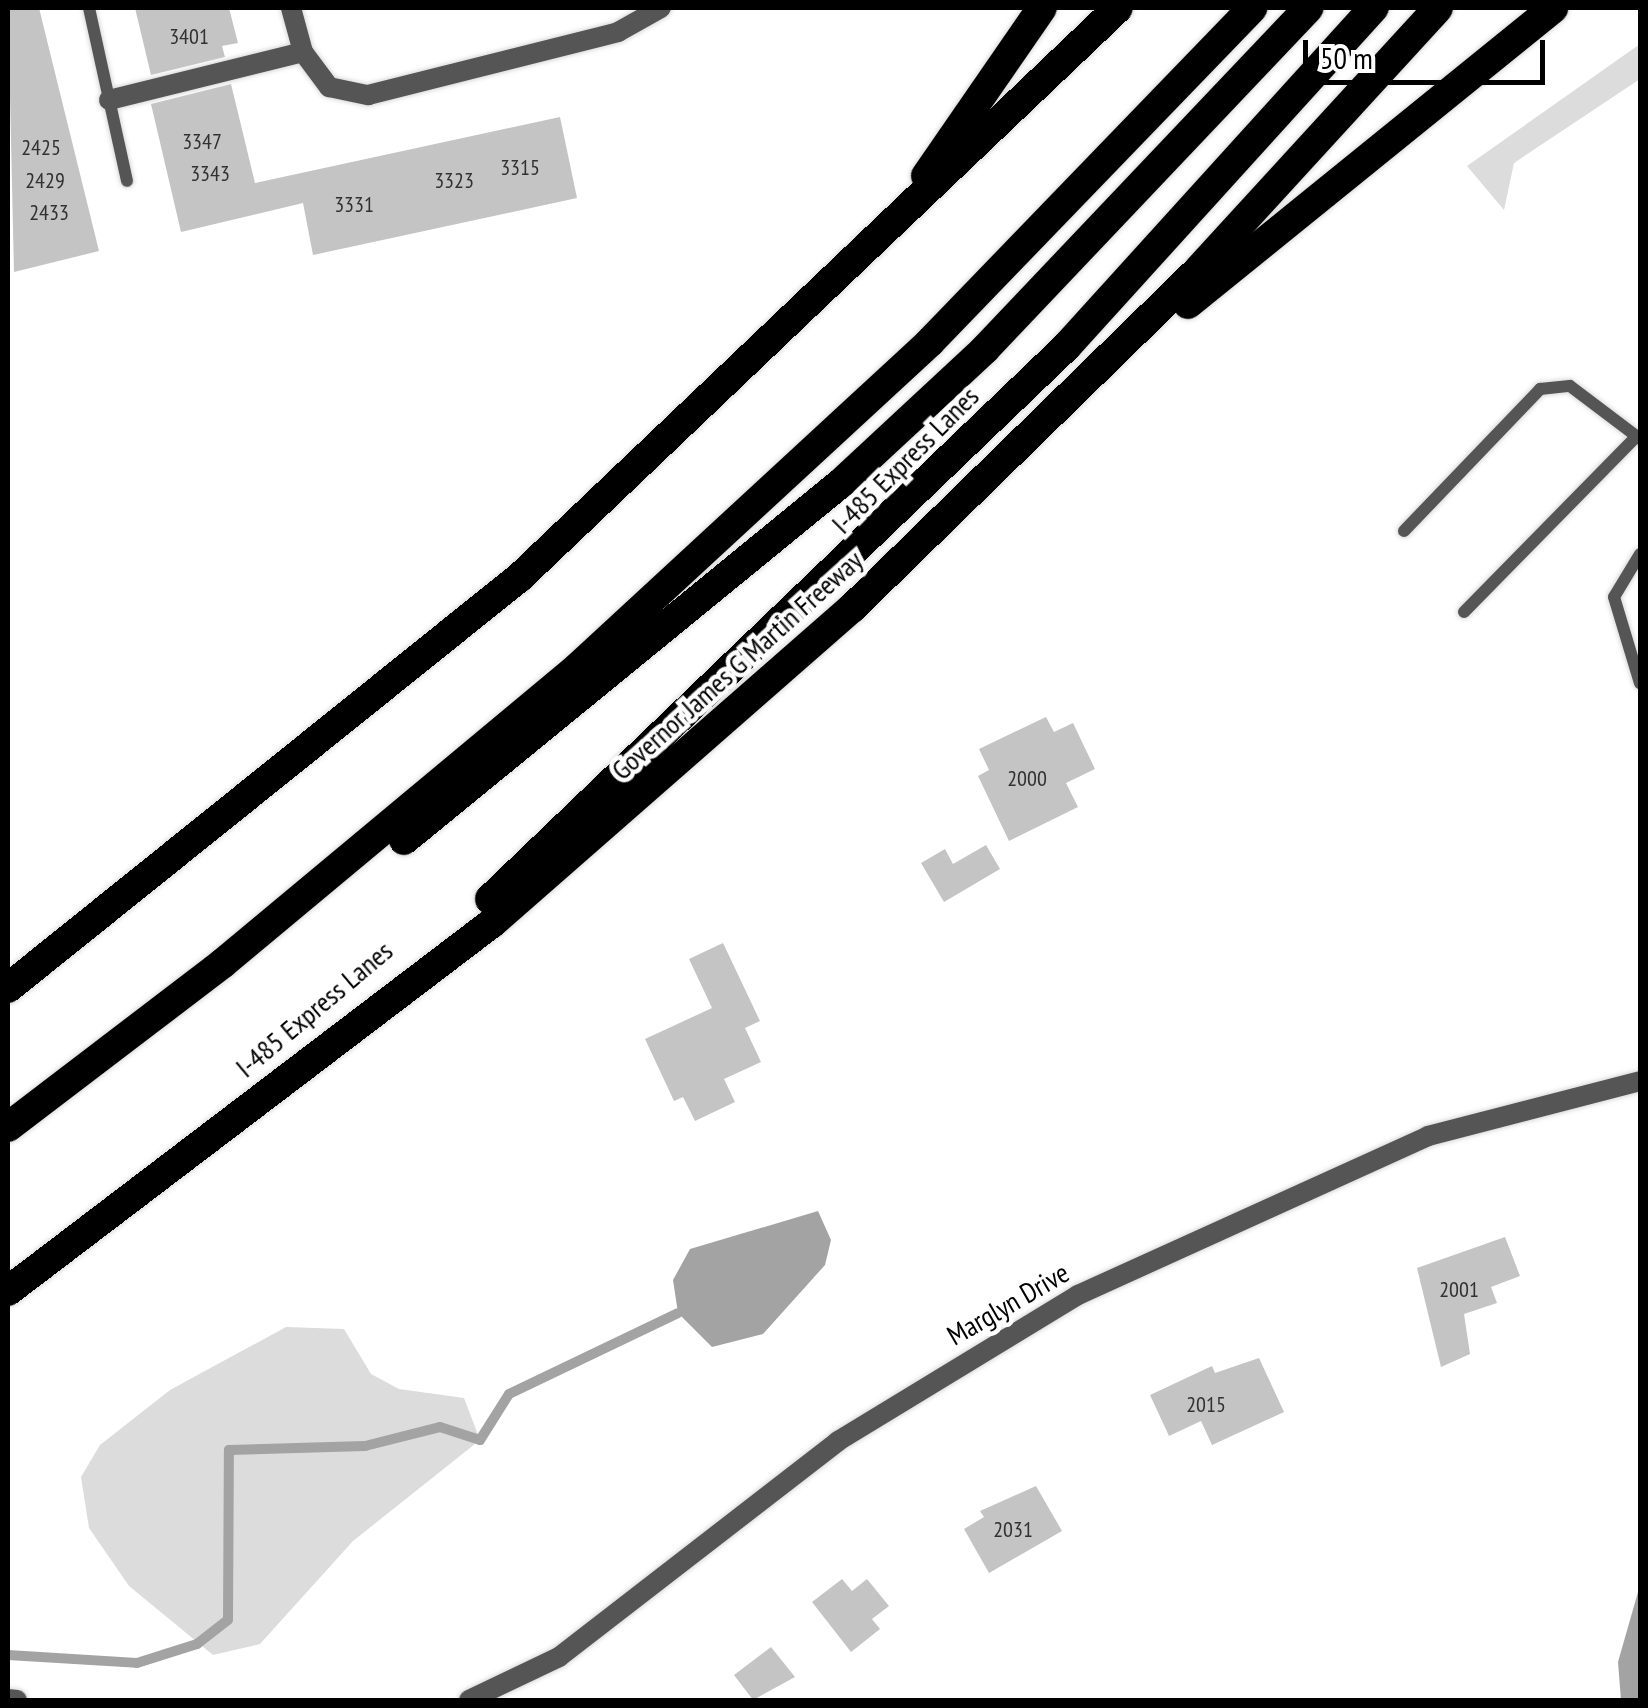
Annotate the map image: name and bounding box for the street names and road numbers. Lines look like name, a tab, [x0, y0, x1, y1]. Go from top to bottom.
street label: I-485 Express Lanes	[825, 380, 985, 540]
street label: Governor James G Martin Freeway	[605, 543, 869, 787]
street label: I-485 Express Lanes	[229, 934, 399, 1084]
street label: Marglyn Drive	[941, 1256, 1075, 1352]

